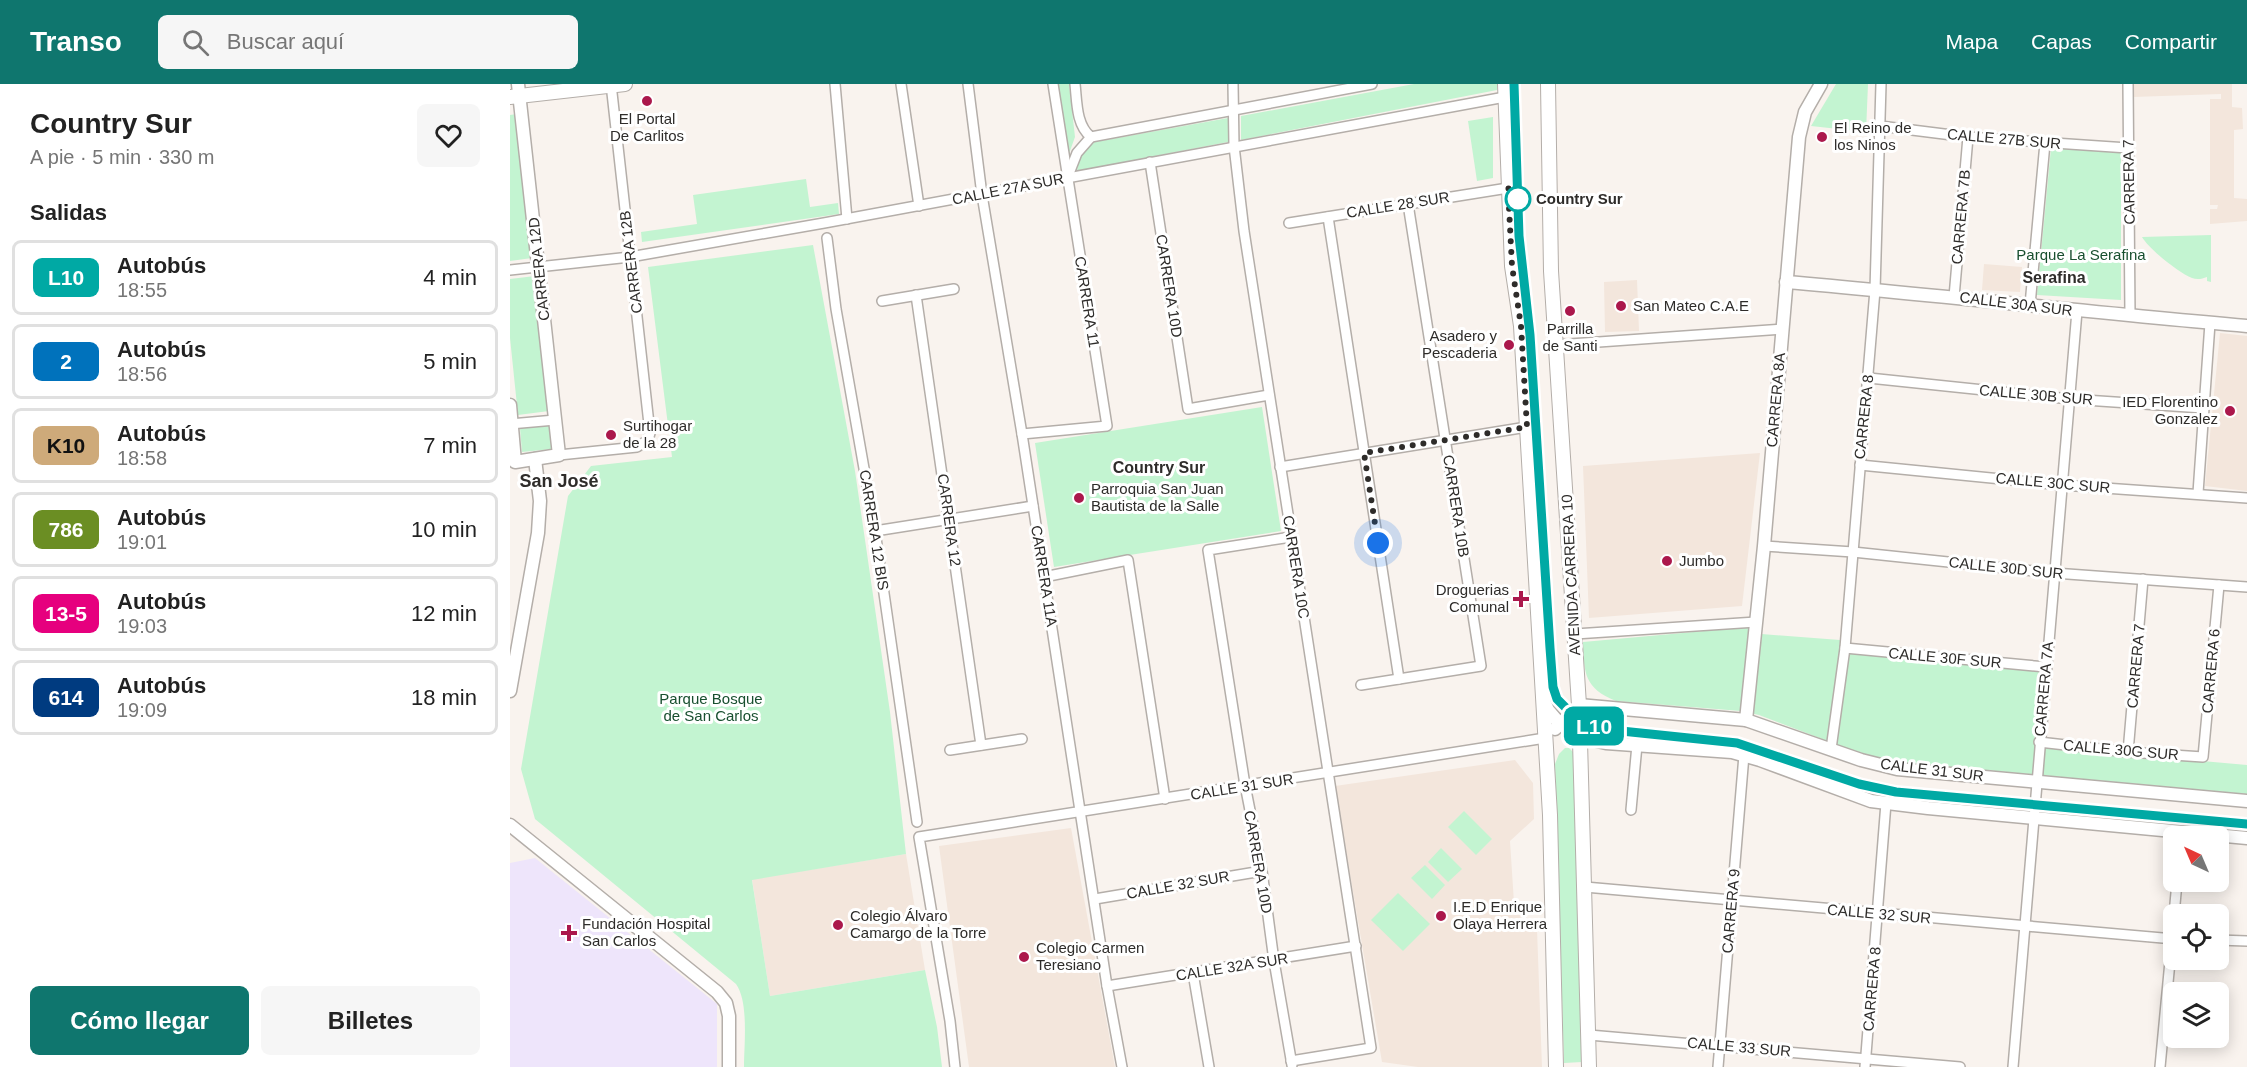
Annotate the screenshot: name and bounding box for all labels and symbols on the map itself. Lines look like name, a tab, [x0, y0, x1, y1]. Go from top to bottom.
marker: El Portal De Carlitos	[640, 94, 654, 108]
place label: El Portal De Carlitos	[610, 110, 684, 144]
place label: El Reino de los Ninos	[1834, 119, 1912, 153]
street label: CALLE 27B SUR	[1946, 125, 2062, 152]
marker: El Reino de los Ninos	[1815, 130, 1829, 144]
street label: CARRERA 7	[2119, 139, 2138, 225]
street label: CALLE 27A SUR	[951, 169, 1065, 208]
street label: CARRERA 7B	[1948, 169, 1973, 265]
marker: Country Sur	[1505, 186, 1531, 212]
street label: CALLE 28 SUR	[1345, 188, 1451, 221]
place label: Country Sur	[1536, 190, 1623, 207]
street label: CARRERA 12B	[616, 210, 645, 314]
street label: CARRERA 12D	[525, 216, 552, 322]
street label: CARRERA 10D	[1153, 233, 1186, 339]
park label: Parque La Serafina	[2016, 246, 2146, 263]
street label: CARRERA 11	[1072, 255, 1103, 349]
district label: Serafina	[2022, 269, 2086, 286]
street label: CALLE 30A SUR	[1959, 288, 2074, 319]
place label: San Mateo C.A.E	[1633, 297, 1749, 314]
marker: San Mateo C.A.E	[1614, 299, 1628, 313]
marker: Parrilla de Santi	[1563, 304, 1577, 318]
place label: Parrilla de Santi	[1542, 320, 1598, 354]
place label: Asadero y Pescaderia	[1422, 327, 1498, 361]
marker: Asadero y Pescaderia	[1502, 338, 1516, 352]
street label: CARRERA 8A	[1763, 352, 1788, 448]
street label: CARRERA 8	[1851, 374, 1876, 460]
street label: CALLE 30B SUR	[1978, 381, 2094, 408]
place label: IED Florentino Gonzalez	[2122, 393, 2218, 427]
marker: IED Florentino Gonzalez	[2223, 404, 2237, 418]
place label: Surtihogar de la 28	[623, 417, 692, 451]
marker: Surtihogar de la 28	[604, 428, 618, 442]
street label: CARRERA 10B	[1440, 454, 1473, 558]
district label: Country Sur	[1113, 459, 1205, 476]
street label: CARRERA 12 BIS	[857, 468, 892, 591]
street label: CALLE 30C SUR	[1995, 469, 2111, 496]
district label: San José	[519, 471, 599, 491]
street label: CARRERA 12	[935, 473, 964, 567]
place label: Parroquia San Juan Bautista de la Salle	[1091, 480, 1224, 514]
marker: Parroquia San Juan Bautista de la Salle	[1072, 491, 1086, 505]
street label: AVENIDA CARRERA 10	[1558, 494, 1583, 656]
street label: CARRERA 10C	[1280, 514, 1313, 620]
street label: CARRERA 11A	[1028, 524, 1061, 628]
your location	[1363, 528, 1393, 558]
place label: Jumbo	[1679, 552, 1724, 569]
street label: CALLE 30D SUR	[1948, 553, 2064, 582]
marker: Jumbo	[1660, 554, 1674, 568]
place label: Droguerias Comunal	[1436, 581, 1509, 615]
marker: Droguerias Comunal	[1514, 592, 1528, 606]
street label: CARRERA 7	[2123, 623, 2148, 709]
street label: CARRERA 6	[2198, 628, 2223, 714]
street label: CARRERA 7A	[2031, 641, 2056, 737]
street label: CALLE 30F SUR	[1888, 644, 2002, 671]
park label: Parque Bosque de San Carlos	[659, 690, 763, 724]
line badge: L10	[1560, 706, 1628, 746]
street label: CALLE 30G SUR	[2063, 736, 2180, 763]
street label: CALLE 31 SUR	[1879, 755, 1985, 784]
street label: CALLE 31 SUR	[1189, 770, 1295, 803]
street label: CARRERA 10D	[1241, 809, 1276, 915]
north arrow	[2163, 826, 2229, 892]
street label: CALLE 32 SUR	[1125, 867, 1231, 902]
street label: CARRERA 9	[1718, 868, 1743, 954]
place label: I.E.D Enrique Olaya Herrera	[1453, 898, 1548, 932]
street label: CALLE 32 SUR	[1826, 900, 1932, 927]
place label: Colegio Álvaro Camargo de la Torre	[850, 907, 986, 941]
marker: I.E.D Enrique Olaya Herrera	[1434, 909, 1448, 923]
place label: Fundación Hospital San Carlos	[582, 915, 710, 949]
marker: Colegio Álvaro Camargo de la Torre	[831, 918, 845, 932]
marker: Fundación Hospital San Carlos	[560, 924, 578, 942]
place label: Colegio Carmen Teresiano	[1036, 939, 1144, 973]
street label: CARRERA 8	[1859, 946, 1884, 1032]
street label: CALLE 32A SUR	[1175, 949, 1289, 984]
marker: Colegio Carmen Teresiano	[1017, 950, 1031, 964]
street label: CALLE 33 SUR	[1686, 1033, 1792, 1060]

